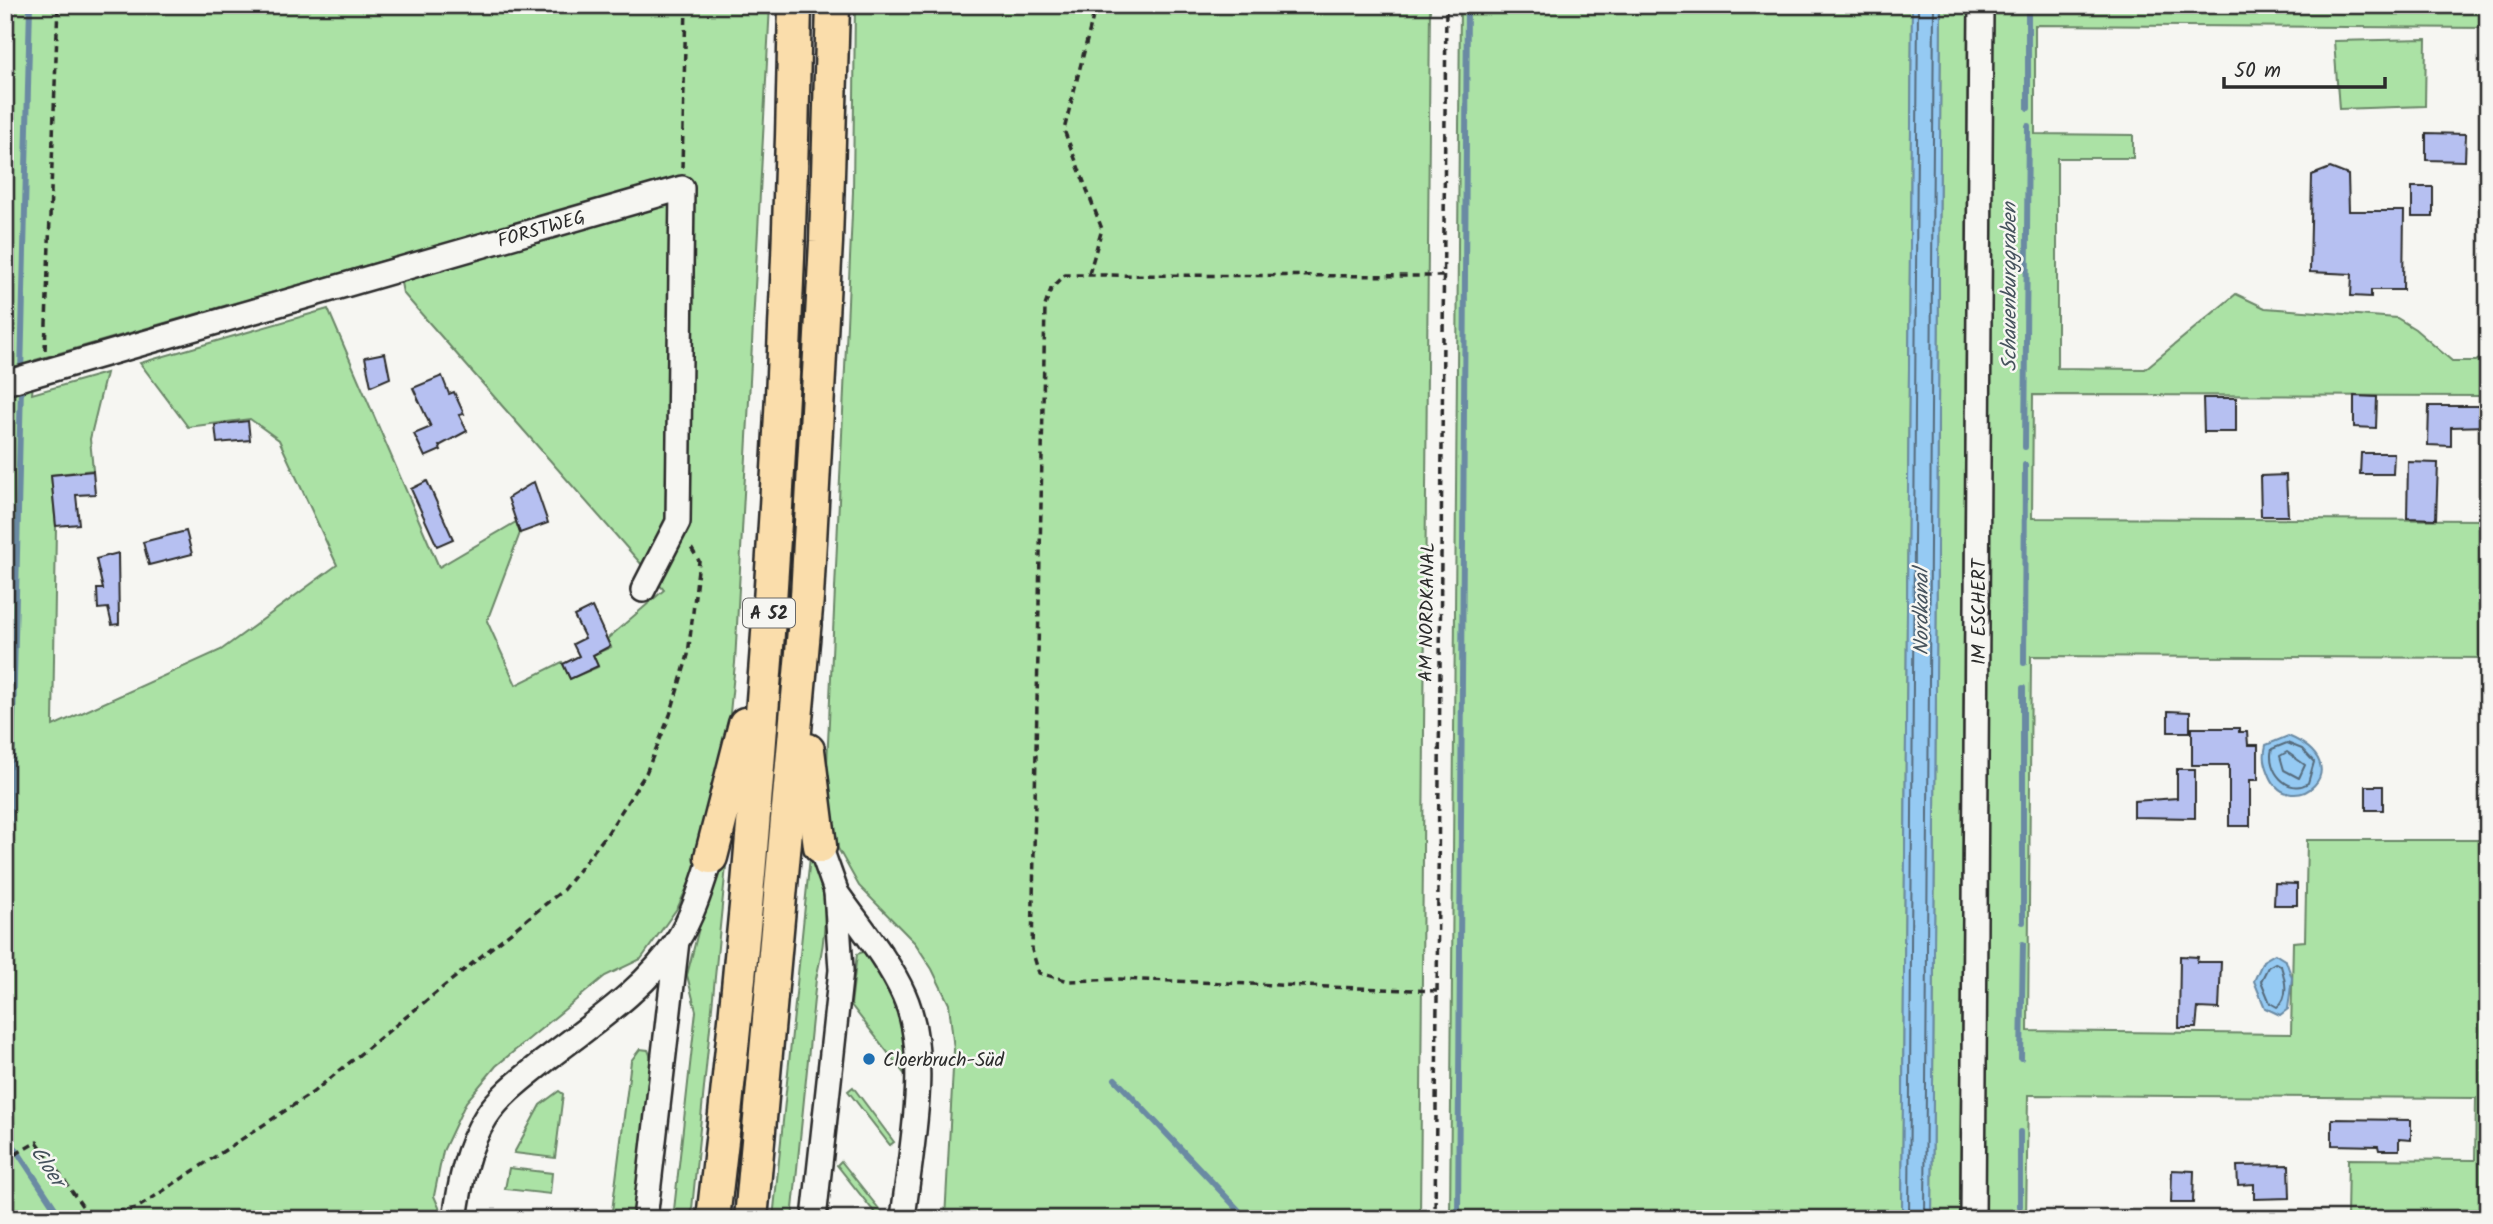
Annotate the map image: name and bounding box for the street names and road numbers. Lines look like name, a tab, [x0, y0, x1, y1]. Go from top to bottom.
street label: FORSTWEG	[494, 203, 589, 257]
street label: AM NORDKANAL	[1412, 542, 1444, 682]
street label: IM ESCHERT	[1965, 557, 1995, 665]
road number: A 52	[743, 598, 795, 628]

